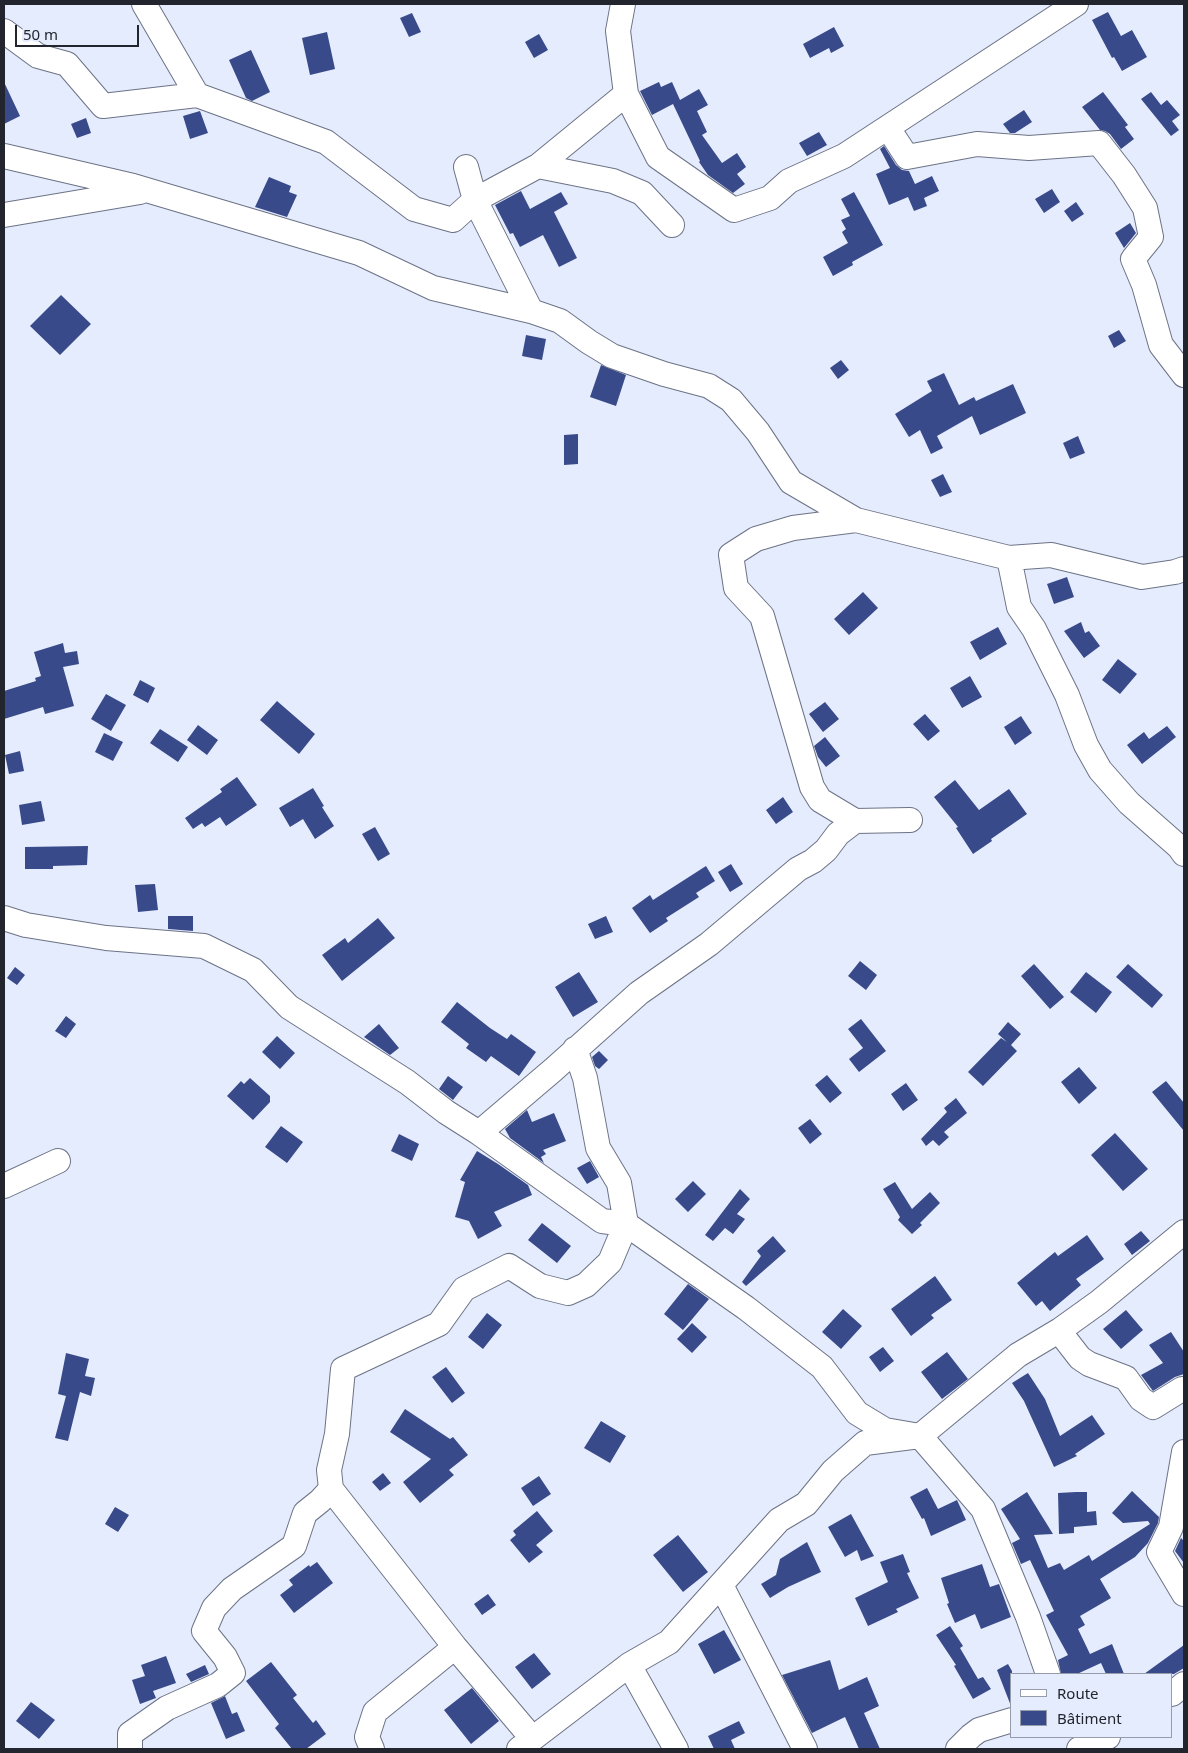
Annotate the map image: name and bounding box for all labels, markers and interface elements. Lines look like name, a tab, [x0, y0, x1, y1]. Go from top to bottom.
scale bar	[18, 15, 141, 47]
text: 50 m	[23, 24, 58, 44]
legend	[1010, 1673, 1173, 1738]
text: Route	[1057, 1683, 1099, 1703]
text: Bâtiment	[1057, 1708, 1122, 1728]

